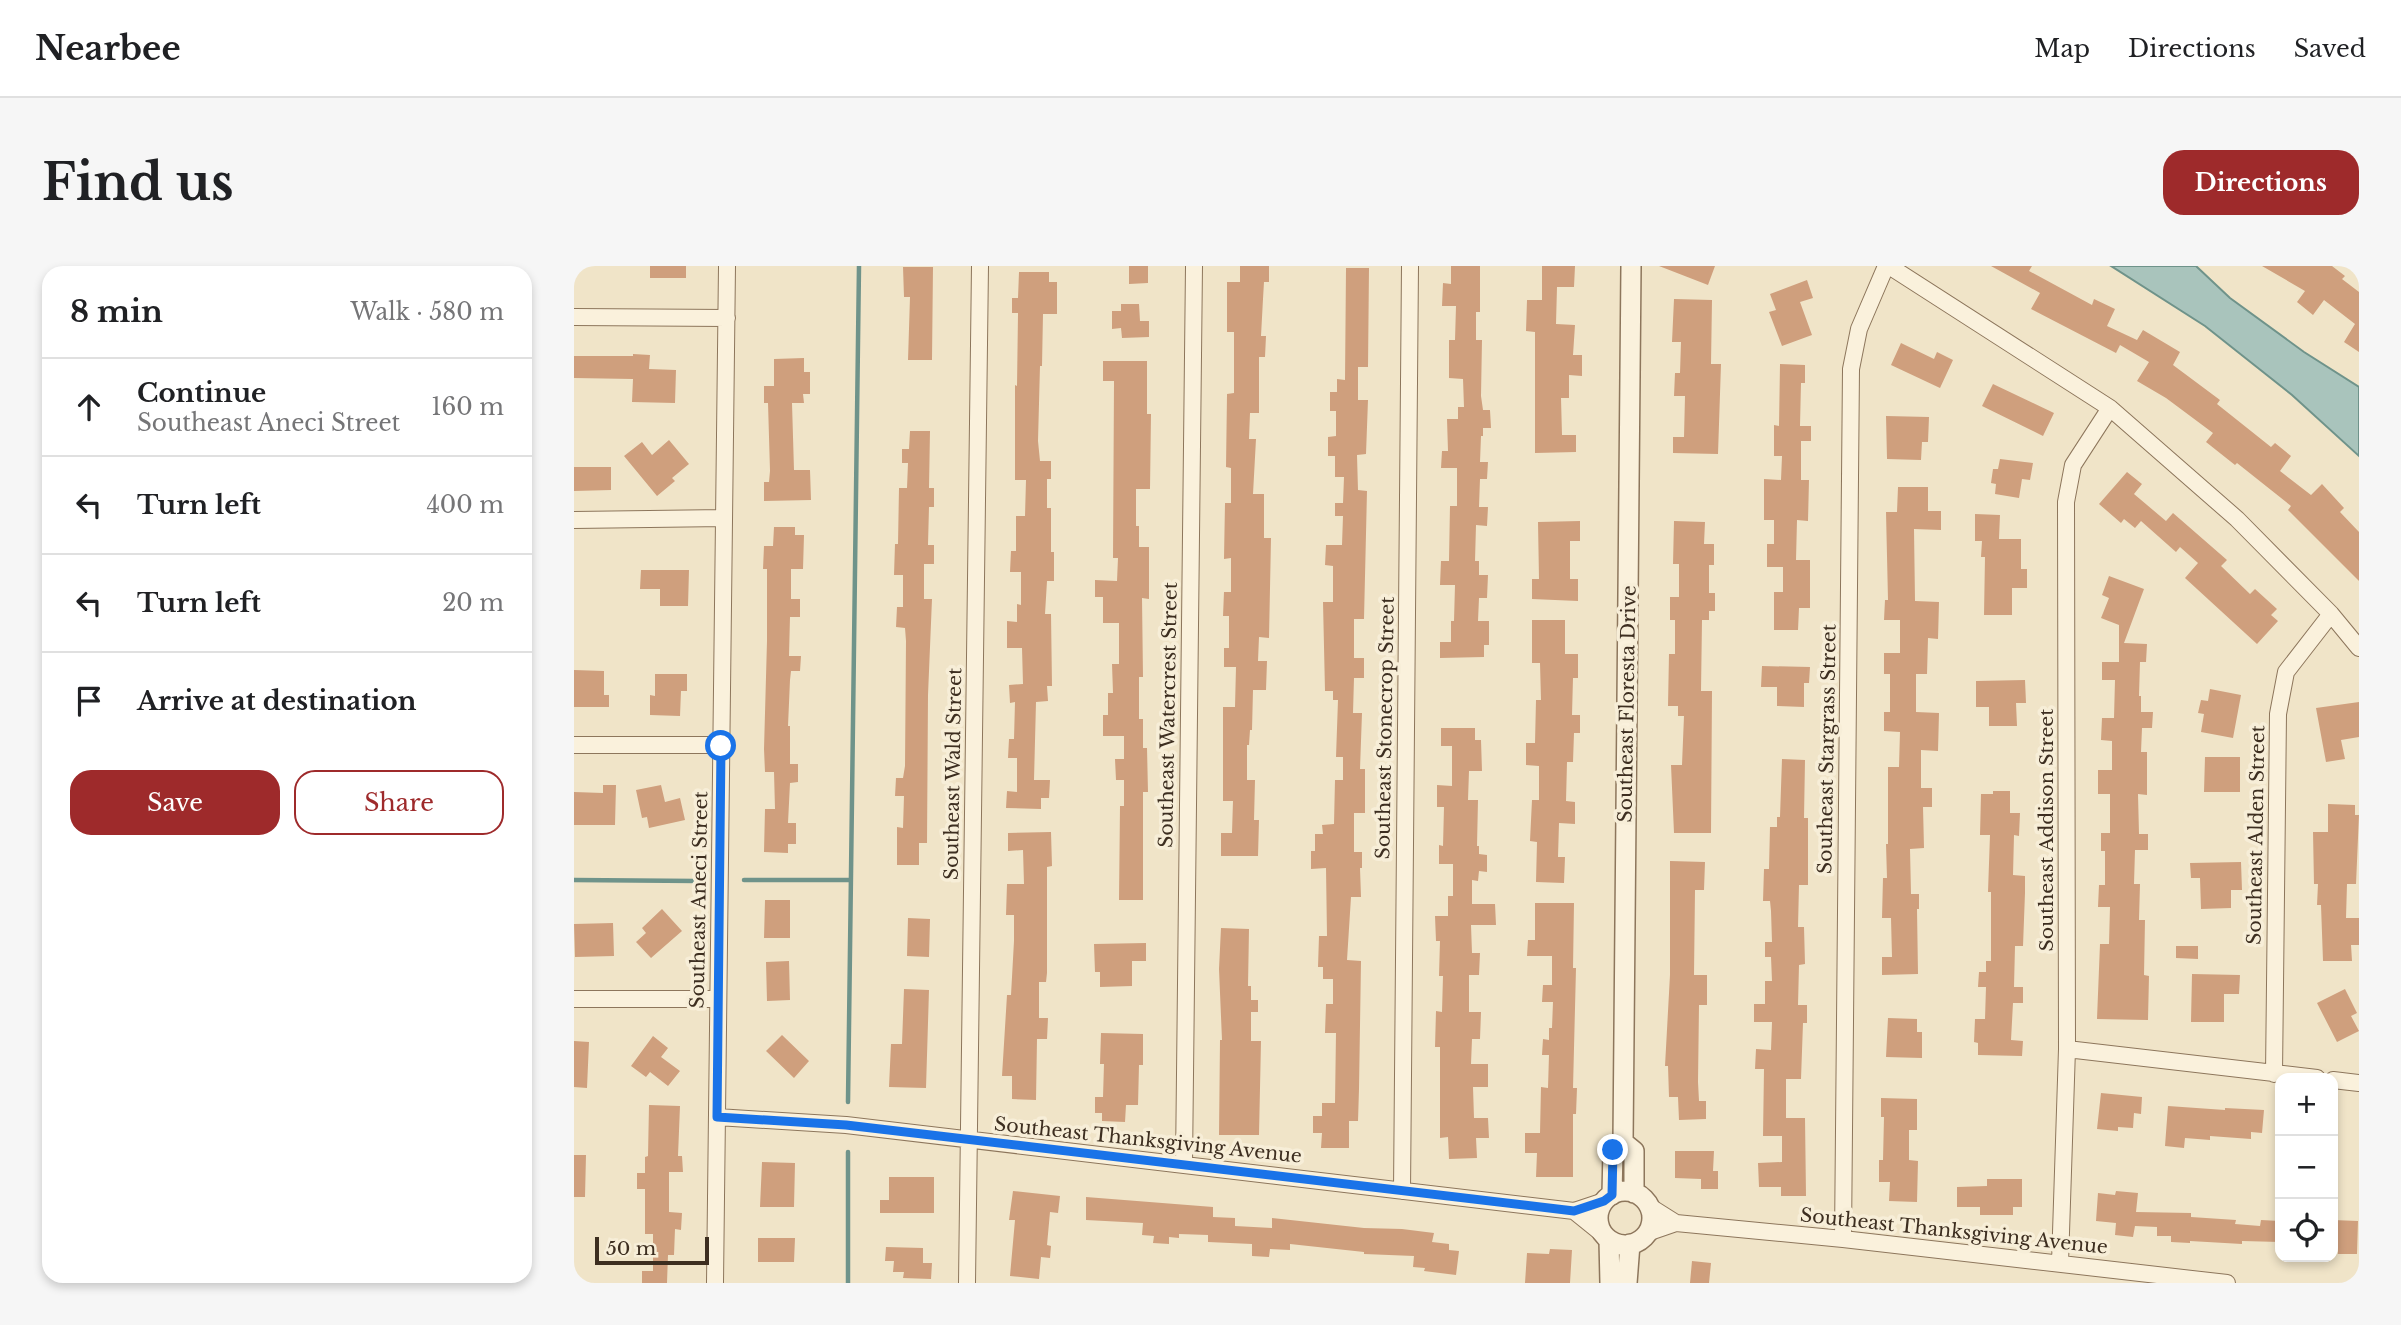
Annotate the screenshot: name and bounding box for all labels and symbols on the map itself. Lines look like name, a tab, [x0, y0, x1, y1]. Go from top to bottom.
street label: Southeast Watercrest Street	[1154, 581, 1182, 848]
street label: Southeast Floresta Drive	[1613, 585, 1641, 823]
street label: Southeast Stonecrop Street	[1371, 595, 1399, 860]
street label: Southeast Stargrass Street	[1813, 623, 1841, 874]
street label: Southeast Wald Street	[940, 667, 966, 880]
street label: Southeast Addison Street	[2035, 708, 2058, 951]
street label: Southeast Alden Street	[2243, 724, 2269, 945]
route start	[705, 730, 736, 761]
street label: Southeast Aneci Street	[686, 790, 712, 1009]
street label: Southeast Thanksgiving Avenue	[993, 1112, 1303, 1168]
route end	[1597, 1134, 1628, 1165]
street label: Southeast Thanksgiving Avenue	[1799, 1203, 2109, 1259]
scale bar	[595, 1234, 709, 1266]

